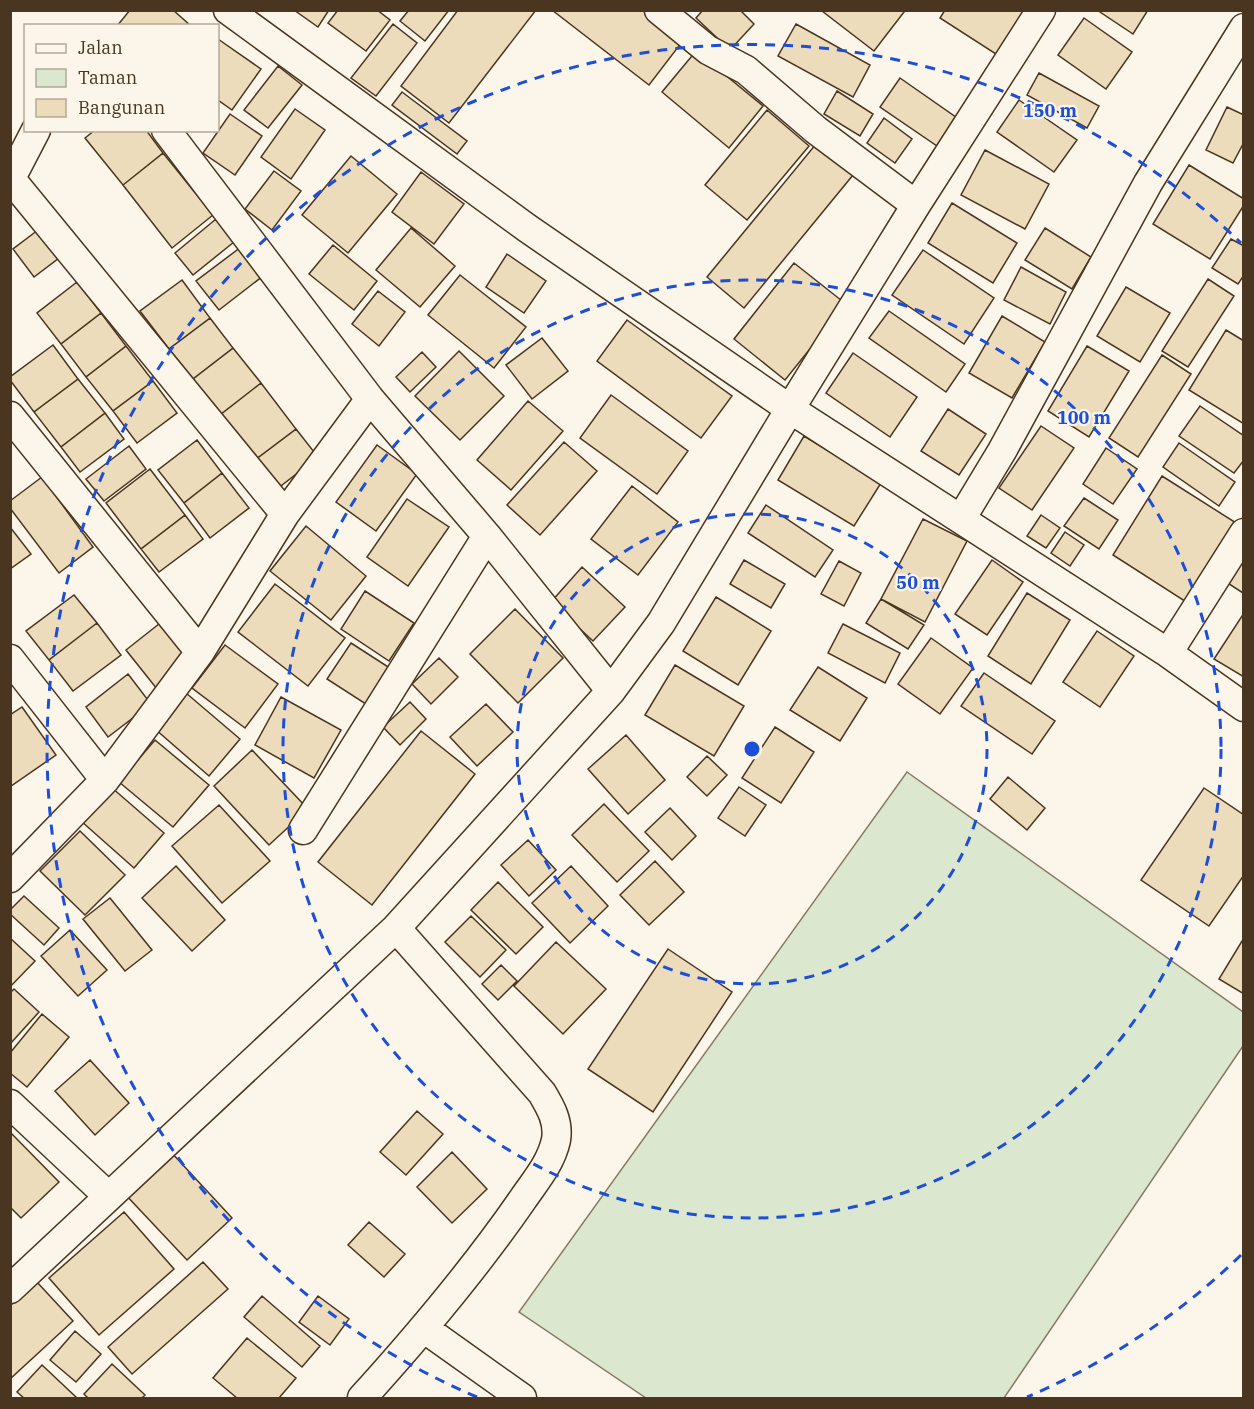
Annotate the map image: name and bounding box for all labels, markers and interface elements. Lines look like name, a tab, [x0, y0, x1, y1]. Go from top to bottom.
legend	[24, 24, 219, 132]
text: Jalan	[78, 36, 123, 59]
text: Taman	[78, 66, 137, 89]
text: Bangunan	[78, 96, 165, 119]
text: 150 m	[1023, 99, 1078, 122]
text: 100 m	[1057, 406, 1112, 429]
text: 50 m	[896, 571, 940, 594]
centre of rings	[742, 739, 762, 759]

